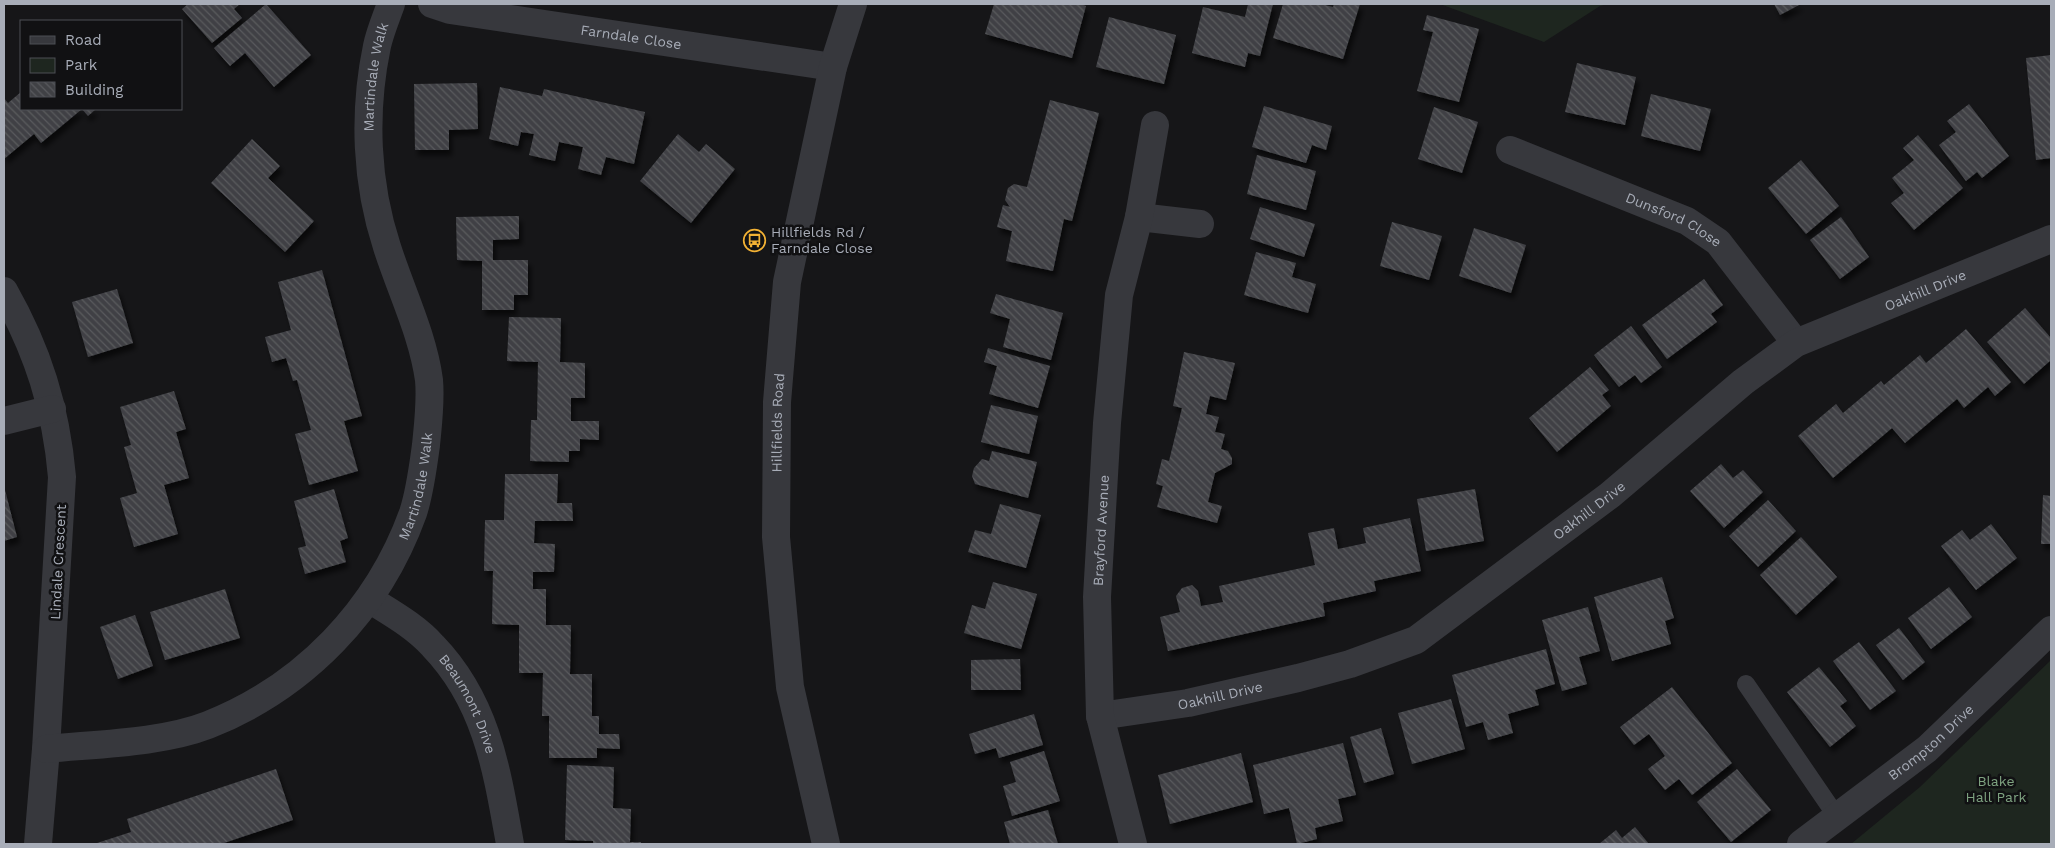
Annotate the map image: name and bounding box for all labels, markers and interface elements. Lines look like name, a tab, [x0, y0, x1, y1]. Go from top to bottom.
legend	[20, 20, 182, 110]
street label: Martindale Walk	[360, 20, 392, 131]
street label: Farndale Close	[580, 22, 683, 52]
text: Road	[65, 31, 102, 49]
text: Park	[65, 56, 98, 74]
text: Building	[65, 81, 123, 99]
street label: Dunsford Close	[1623, 189, 1725, 250]
place label: Hillfields Rd / Farndale Close	[771, 224, 873, 256]
bus stop icon: Hillfields Rd / Farndale Close	[743, 228, 767, 252]
street label: Oakhill Drive	[1882, 267, 1968, 314]
street label: Hillfields Road	[768, 372, 787, 472]
street label: Martindale Walk	[395, 432, 435, 542]
street label: Brayford Avenue	[1090, 474, 1112, 586]
street label: Oakhill Drive	[1550, 478, 1628, 543]
street label: Lindale Crescent	[47, 504, 69, 620]
street label: Beaumont Drive	[436, 651, 499, 755]
street label: Oakhill Drive	[1177, 678, 1264, 712]
street label: Brompton Drive	[1885, 701, 1977, 783]
park label: Blake Hall Park	[1965, 773, 2027, 805]

